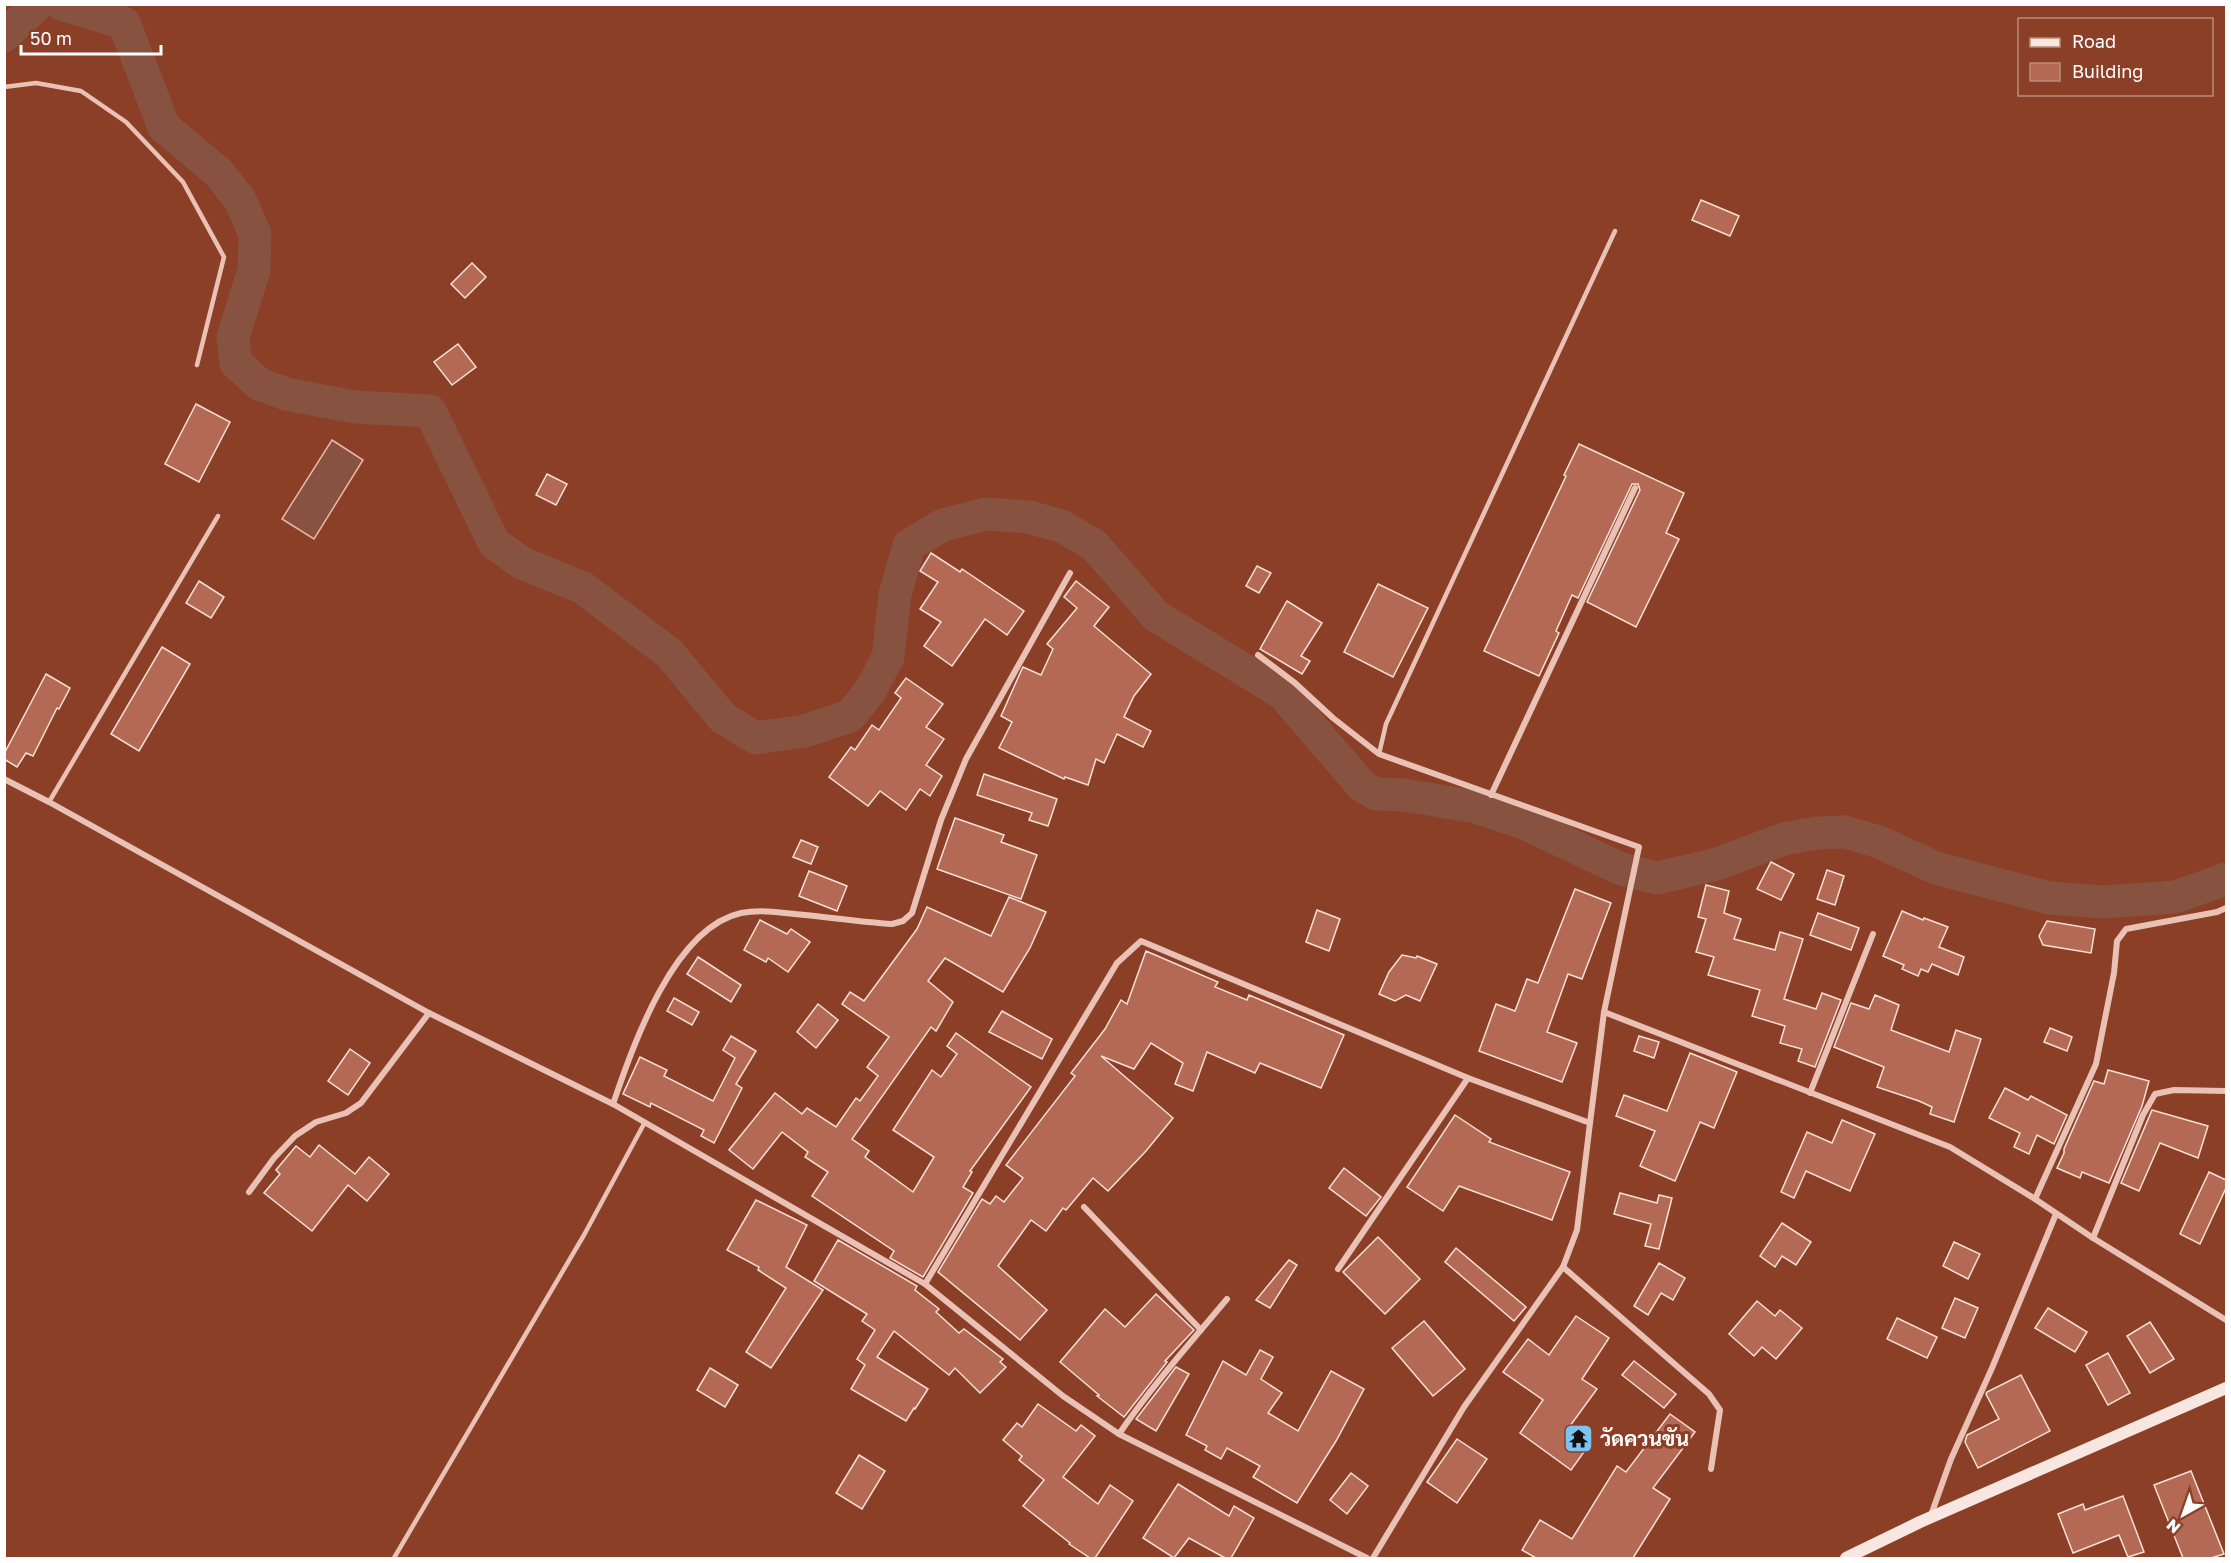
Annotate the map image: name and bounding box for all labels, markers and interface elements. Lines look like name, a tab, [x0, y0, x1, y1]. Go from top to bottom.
scale bar	[21, 18, 160, 56]
legend	[2018, 18, 2213, 96]
text: 50 m	[30, 27, 72, 49]
text: Road	[2072, 30, 2116, 52]
text: Building	[2072, 60, 2143, 82]
temple icon: วัดควนขัน	[1563, 1423, 1595, 1455]
place label: วัดควนขัน	[1600, 1425, 1689, 1451]
north arrow	[2153, 1485, 2213, 1545]
text: N	[2162, 1515, 2184, 1538]

